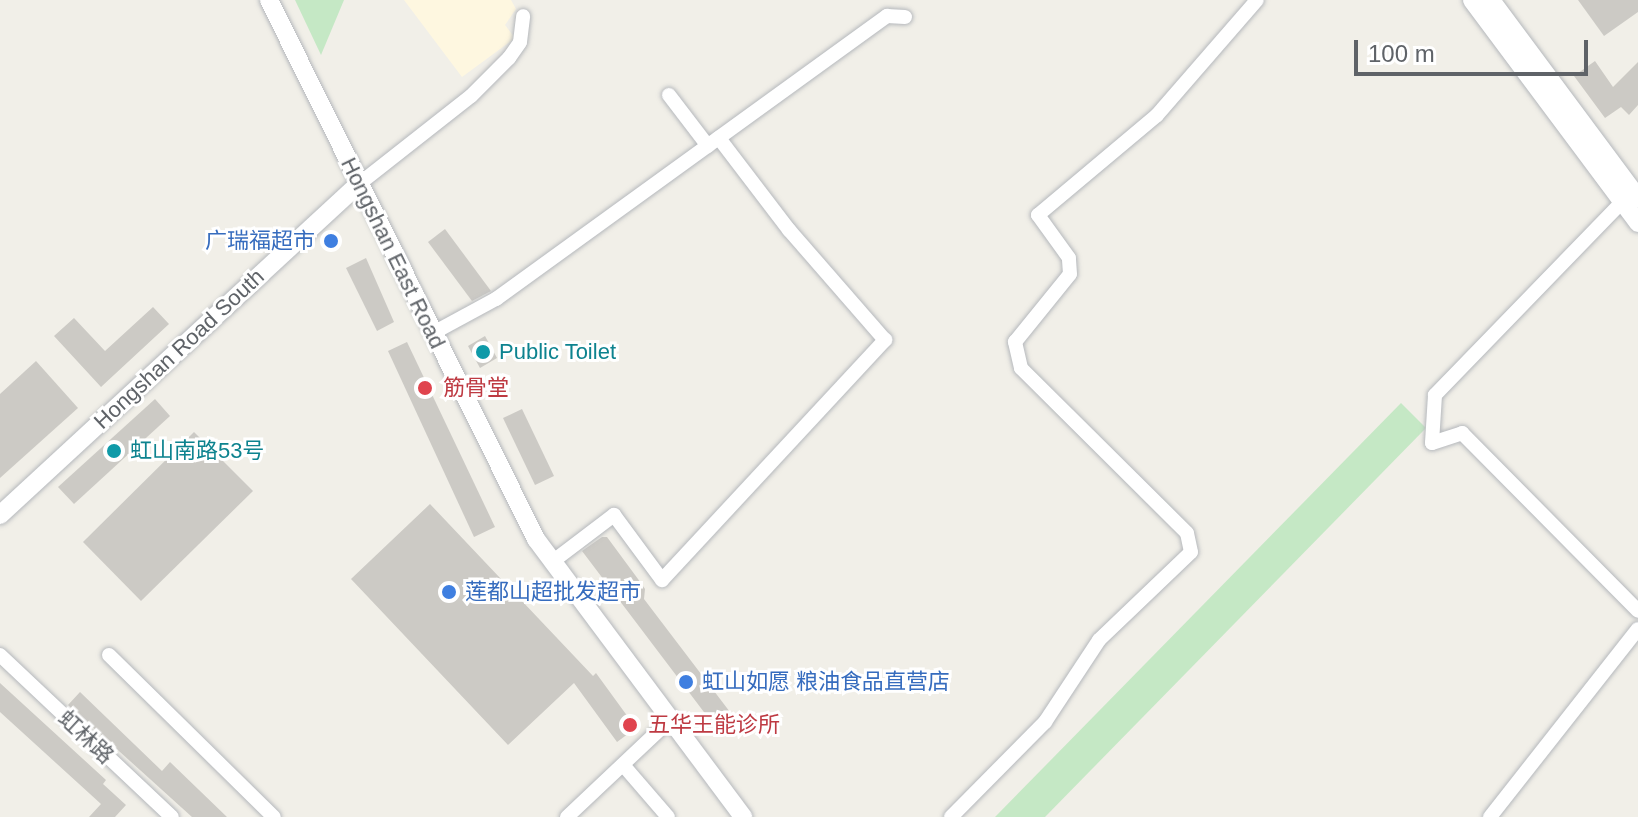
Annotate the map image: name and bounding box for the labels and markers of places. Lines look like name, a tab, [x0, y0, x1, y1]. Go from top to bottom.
place label: 广瑞福超市	[205, 228, 315, 254]
marker: 广瑞福超市	[322, 232, 340, 250]
place label: Public Toilet	[499, 339, 616, 365]
marker: Public Toilet	[474, 343, 492, 361]
place label: 筋骨堂	[443, 375, 509, 401]
marker: 筋骨堂	[414, 377, 436, 399]
place label: 虹山南路53号	[130, 438, 264, 464]
marker: 虹山南路53号	[105, 442, 123, 460]
place label: 莲都山超批发超市	[465, 579, 641, 605]
marker: 莲都山超批发超市	[440, 583, 458, 601]
place label: 虹山如愿 粮油食品直营店	[702, 669, 950, 695]
marker: 虹山如愿 粮油食品直营店	[677, 673, 695, 691]
place label: 五华王能诊所	[648, 712, 780, 738]
marker: 五华王能诊所	[619, 714, 641, 736]

